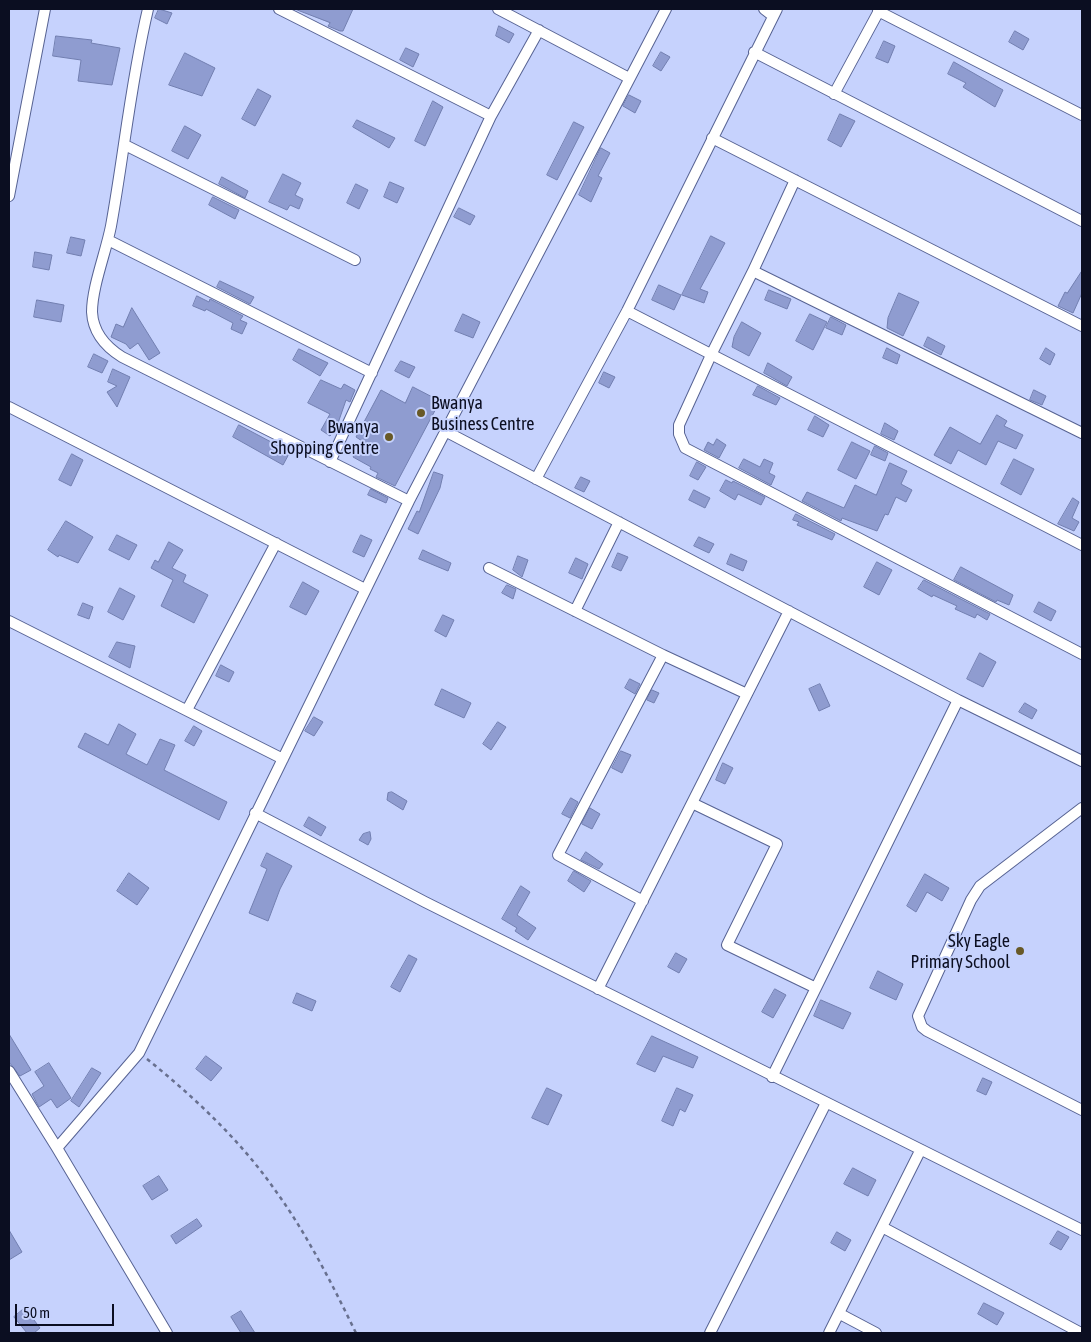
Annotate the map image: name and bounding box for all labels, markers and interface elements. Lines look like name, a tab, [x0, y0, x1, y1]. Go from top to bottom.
place label: Bwanya Business Centre	[431, 392, 534, 434]
marker: Bwanya Business Centre	[415, 407, 427, 419]
place label: Bwanya Shopping Centre	[270, 416, 379, 458]
marker: Bwanya Shopping Centre	[383, 431, 395, 443]
place label: Sky Eagle Primary School	[911, 930, 1010, 972]
marker: Sky Eagle Primary School	[1014, 945, 1026, 957]
scale bar	[18, 1294, 116, 1326]
text: 50 m	[23, 1304, 50, 1321]

